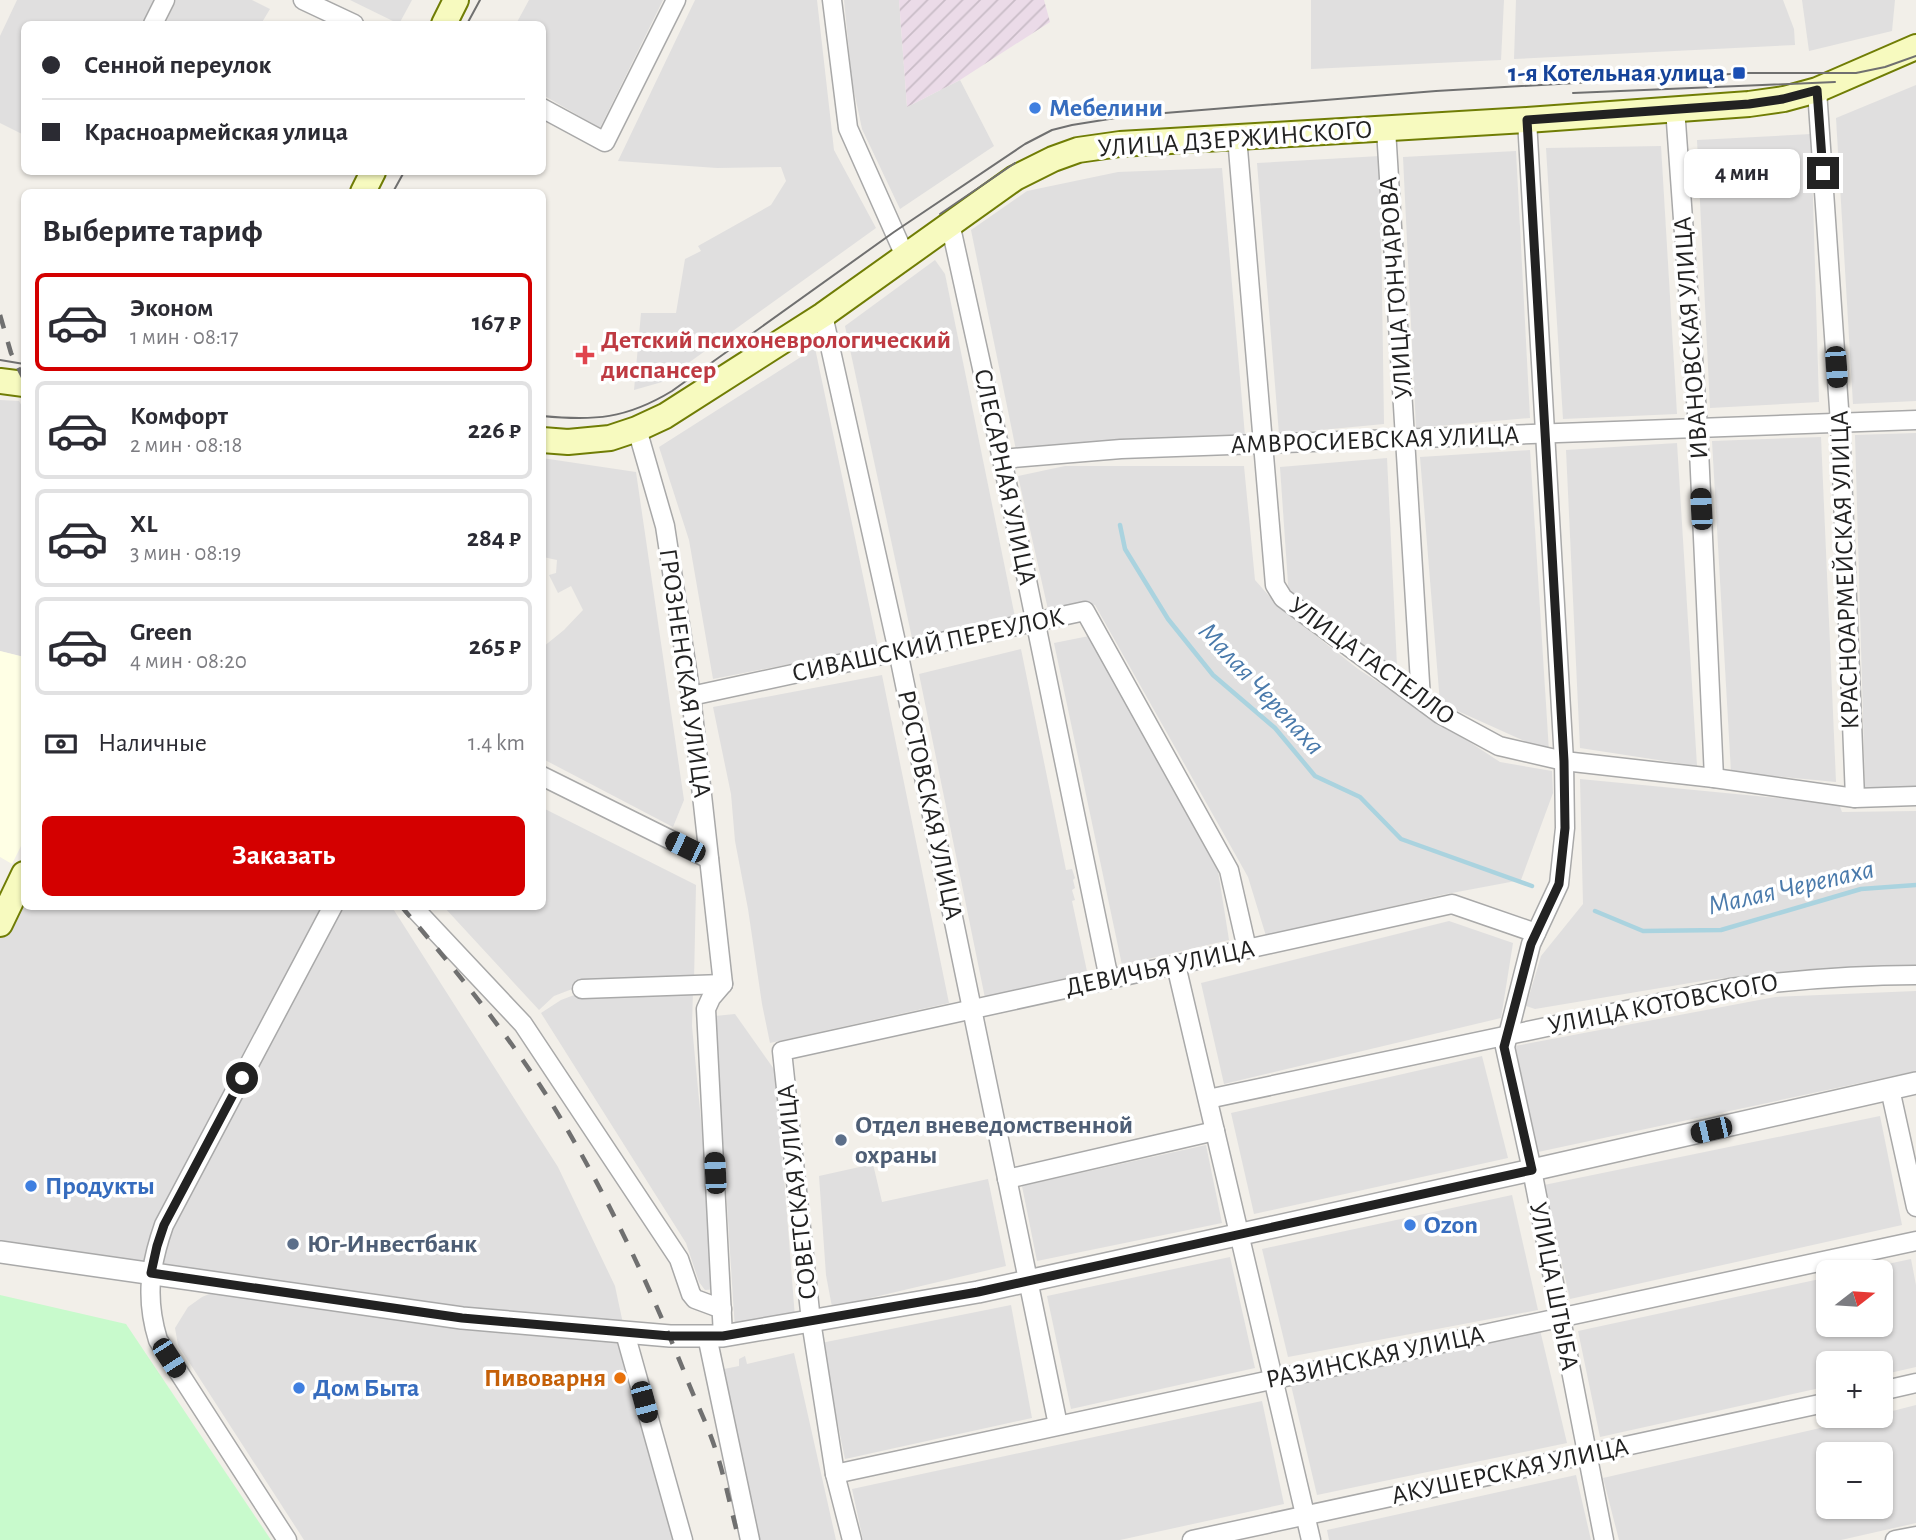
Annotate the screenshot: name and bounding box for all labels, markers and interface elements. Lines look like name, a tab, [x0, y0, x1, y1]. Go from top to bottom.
text: Сенной переулок	[84, 52, 271, 78]
place label: 1-я Котельная улица	[1508, 60, 1725, 86]
marker: 1-я Котельная улица	[1731, 65, 1747, 81]
place label: Мебелини	[1049, 95, 1163, 121]
marker: Мебелини	[1027, 100, 1043, 116]
street label: УЛИЦА ДЗЕРЖИНСКОГО	[1097, 116, 1373, 162]
text: Красноармейская улица	[84, 119, 348, 145]
callout: 4 мин	[1683, 148, 1798, 198]
route end	[1807, 157, 1839, 189]
text: 4 мин	[1715, 162, 1769, 185]
street label: УЛИЦА ГОНЧАРОВА	[1375, 176, 1417, 400]
text: Выберите тариф	[42, 215, 263, 247]
street label: ИВАНОВСКАЯ УЛИЦА	[1670, 216, 1712, 460]
icon: car	[46, 291, 109, 354]
text: Эконом	[130, 295, 213, 321]
text: 167 ₽	[472, 309, 521, 335]
text: 1 мин · 08:17	[130, 326, 239, 349]
place label: Детский психоневрологический диспансер	[601, 327, 951, 383]
marker: Детский психоневрологический диспансер	[575, 345, 595, 365]
car	[1825, 345, 1848, 389]
street label: СЛЕСАРНАЯ УЛИЦА	[969, 366, 1041, 588]
icon: car	[46, 399, 109, 462]
text: Комфорт	[130, 403, 228, 429]
street label: КРАСНОАРМЕЙСКАЯ УЛИЦА	[1826, 410, 1864, 730]
text: 226 ₽	[468, 417, 521, 443]
street label: АМВРОСИЕВСКАЯ УЛИЦА	[1230, 422, 1520, 458]
text: 2 мин · 08:18	[130, 434, 242, 457]
car	[1690, 487, 1713, 531]
icon: car	[46, 507, 109, 570]
text: XL	[130, 511, 157, 537]
text: 284 ₽	[467, 525, 521, 551]
text: 3 мин · 08:19	[130, 542, 241, 565]
street label: ГРОЗНЕНСКАЯ УЛИЦА	[655, 547, 715, 799]
street label: УЛИЦА ГАСТЕЛЛО	[1284, 592, 1460, 730]
street label: СИВАШСКИЙ ПЕРЕУЛОК	[790, 603, 1066, 687]
icon: car	[46, 615, 109, 678]
water label: Малая Черепаха	[1193, 617, 1329, 761]
text: Green	[130, 619, 192, 645]
text: 265 ₽	[469, 633, 521, 659]
text: 4 мин · 08:20	[130, 650, 247, 673]
street label: РОСТОВСКАЯ УЛИЦА	[893, 688, 967, 922]
icon: cash	[42, 725, 80, 763]
text: Наличные	[98, 730, 207, 756]
text: 1.4 km	[468, 732, 525, 755]
button: Заказать	[42, 816, 525, 896]
car	[662, 828, 709, 866]
water label: Малая Черепаха	[1705, 855, 1877, 921]
street label: ДЕВИЧЬЯ УЛИЦА	[1063, 935, 1257, 1001]
street label: УЛИЦА КОТОВСКОГО	[1546, 969, 1780, 1039]
route start	[226, 1062, 258, 1094]
street label: СОВЕТСКАЯ УЛИЦА	[773, 1083, 821, 1301]
place label: Отдел вневедомственной охраны	[855, 1112, 1133, 1168]
car	[1689, 1115, 1734, 1145]
marker: Отдел вневедомственной охраны	[833, 1132, 849, 1148]
car	[704, 1151, 727, 1195]
place label: Продукты	[45, 1173, 155, 1199]
marker: Продукты	[23, 1178, 39, 1194]
street label: УЛИЦА ШТЫБА	[1525, 1200, 1583, 1372]
place label: Ozon	[1424, 1212, 1478, 1238]
marker: Ozon	[1402, 1217, 1418, 1233]
place label: Юг-Инвестбанк	[307, 1231, 477, 1257]
marker: Юг-Инвестбанк	[285, 1236, 301, 1252]
north arrow	[1816, 1260, 1894, 1337]
map controls	[1816, 1260, 1893, 1519]
street label: РАЗИНСКАЯ УЛИЦА	[1264, 1321, 1486, 1393]
car	[149, 1335, 190, 1381]
button: +	[1816, 1351, 1893, 1428]
place label: Пивоварня	[484, 1365, 606, 1391]
marker: Пивоварня	[612, 1370, 628, 1386]
place label: Дом Быта	[313, 1375, 419, 1401]
car	[629, 1379, 660, 1425]
marker: Дом Быта	[291, 1380, 307, 1396]
street label: АКУШЕРСКАЯ УЛИЦА	[1389, 1433, 1631, 1509]
button: −	[1816, 1442, 1893, 1519]

